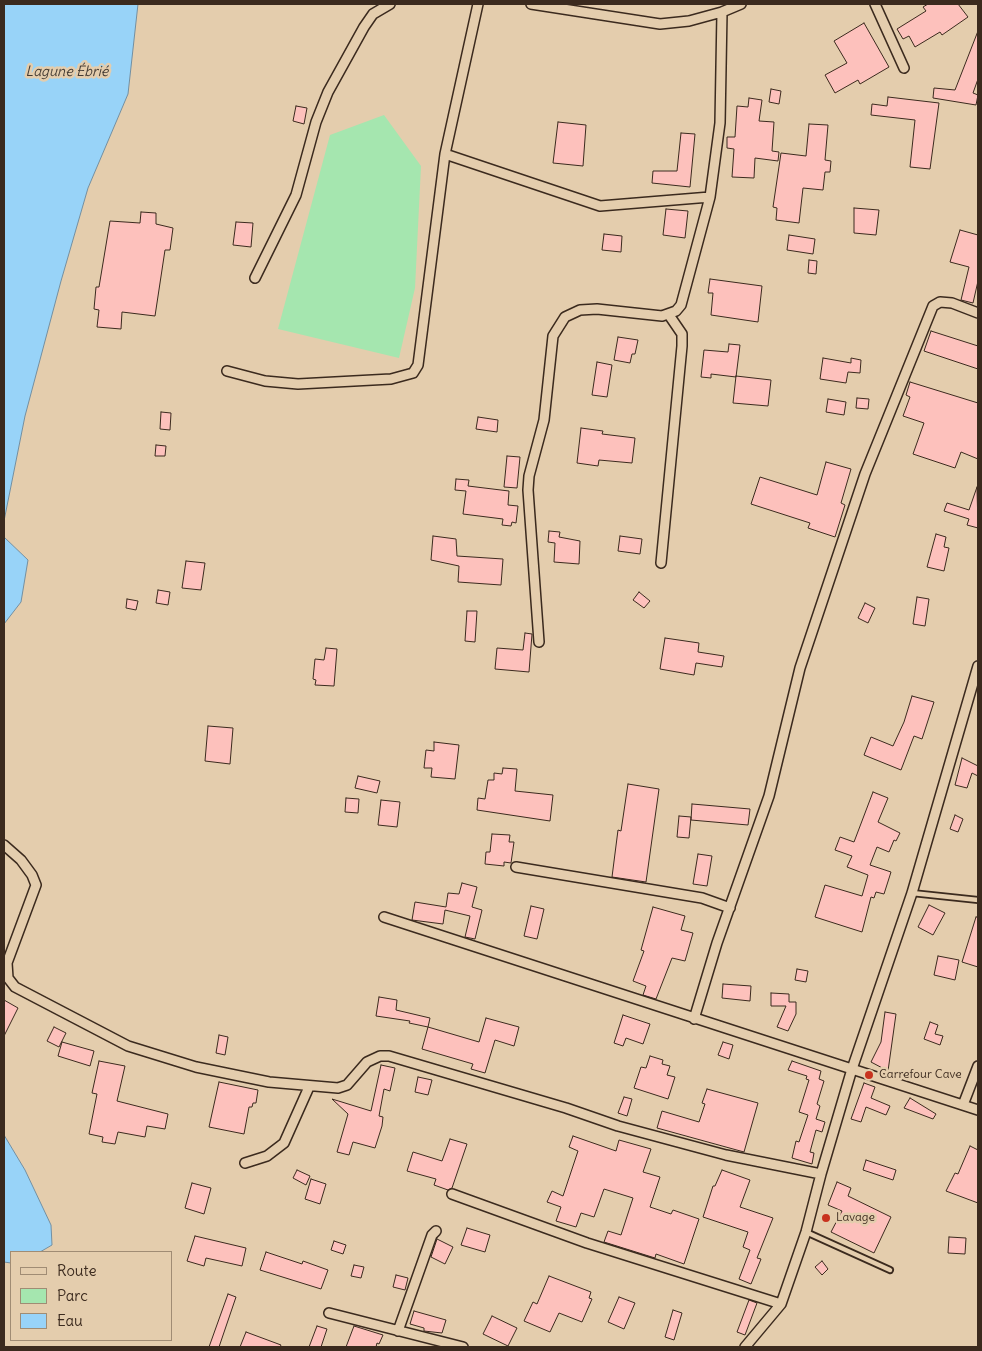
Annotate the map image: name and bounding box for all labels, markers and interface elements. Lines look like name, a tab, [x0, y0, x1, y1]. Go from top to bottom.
water label: Lagune Ébrié	[26, 64, 108, 80]
place label: Carrefour Cave	[879, 1068, 962, 1082]
marker: Carrefour Cave	[863, 1069, 875, 1081]
place label: Lavage	[836, 1211, 875, 1225]
marker: Lavage	[820, 1212, 832, 1224]
legend	[10, 1251, 172, 1341]
text: Route	[57, 1261, 97, 1280]
text: Parc	[57, 1286, 88, 1305]
text: Eau	[57, 1311, 83, 1330]

